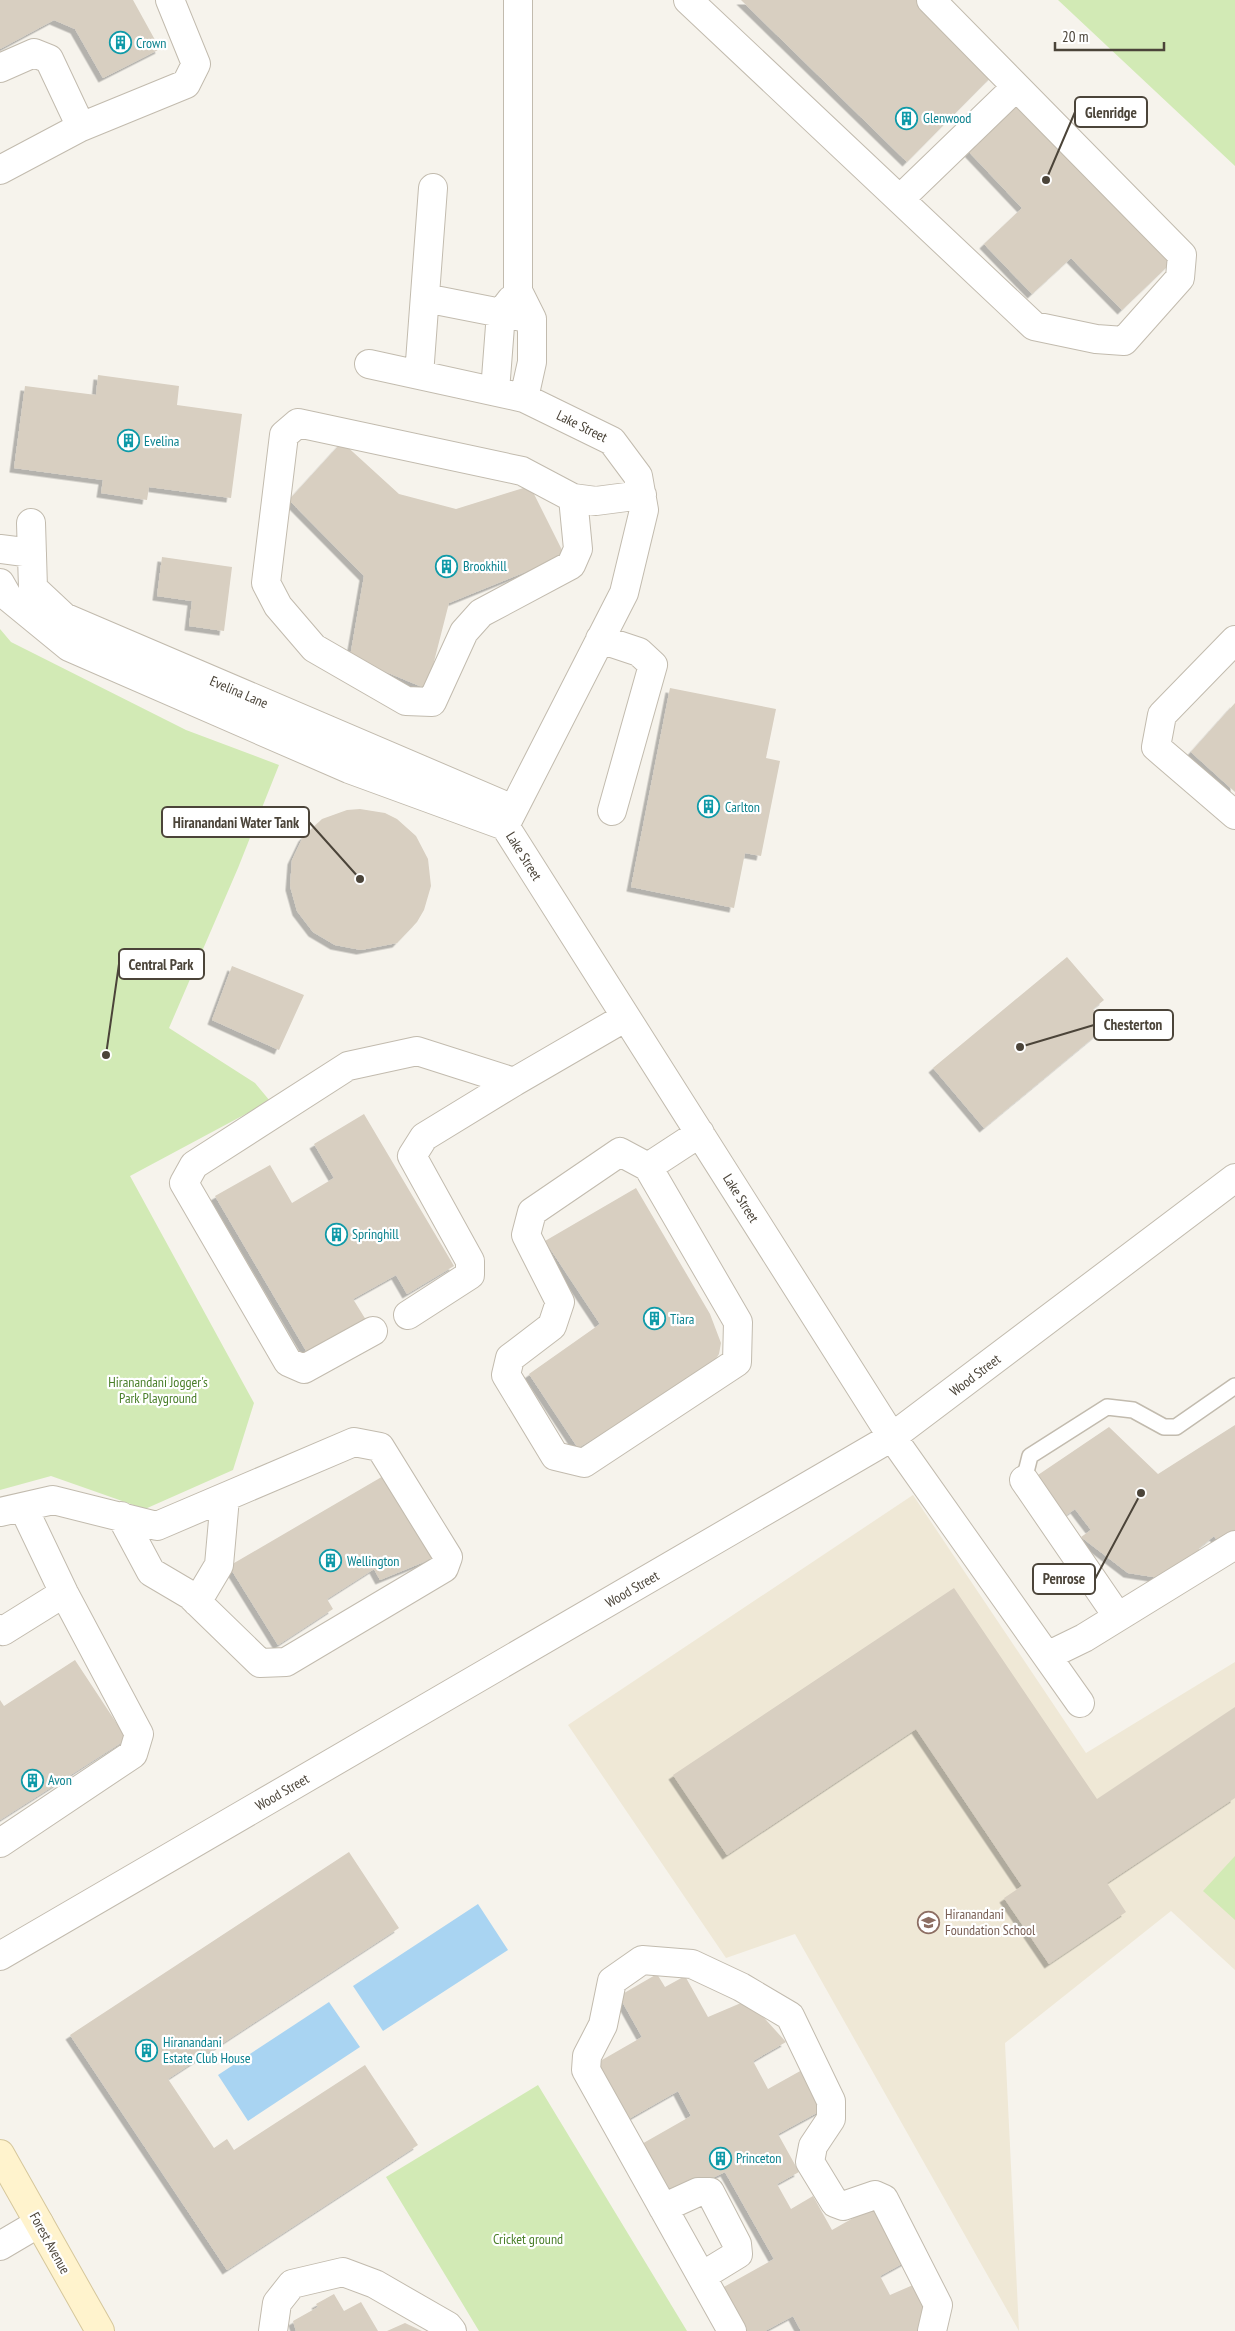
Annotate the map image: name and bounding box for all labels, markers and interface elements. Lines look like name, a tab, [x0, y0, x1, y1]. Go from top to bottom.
scale bar	[1055, 20, 1164, 52]
text: 20 m	[1062, 27, 1088, 46]
building icon: Crown	[108, 31, 132, 55]
place label: Crown	[136, 34, 166, 52]
callout: Glenridge	[1075, 97, 1147, 127]
text: Glenridge	[1085, 103, 1137, 122]
building icon: Glenwood	[895, 106, 919, 130]
place label: Glenwood	[923, 109, 971, 127]
street label: Lake Street	[554, 406, 610, 446]
building icon: Evelina	[116, 429, 140, 453]
place label: Evelina	[144, 432, 179, 450]
building icon: Brookhill	[435, 554, 459, 578]
place label: Brookhill	[463, 557, 507, 575]
street label: Evelina Lane	[207, 672, 271, 712]
building icon: Carlton	[697, 795, 721, 819]
place label: Carlton	[725, 798, 760, 816]
callout: Hiranandani Water Tank	[162, 807, 309, 837]
text: Hiranandani Water Tank	[173, 813, 300, 832]
street label: Lake Street	[502, 828, 546, 884]
callout: Central Park	[119, 949, 204, 979]
text: Central Park	[129, 955, 194, 974]
callout: Chesterton	[1094, 1010, 1173, 1040]
text: Chesterton	[1104, 1015, 1163, 1034]
street label: Lake Street	[719, 1170, 763, 1226]
building icon: Springhill	[324, 1222, 348, 1246]
place label: Springhill	[352, 1225, 400, 1243]
building icon: Tiara	[642, 1307, 666, 1331]
place label: Tiara	[670, 1310, 694, 1328]
street label: Wood Street	[946, 1350, 1004, 1400]
park label: Hiranandani Jogger's Park Playground	[108, 1373, 208, 1407]
building icon: Wellington	[319, 1549, 343, 1573]
place label: Wellington	[347, 1552, 399, 1570]
callout: Penrose	[1033, 1564, 1095, 1594]
street label: Wood Street	[602, 1566, 662, 1612]
text: Penrose	[1043, 1569, 1085, 1588]
building icon: Avon	[20, 1768, 44, 1792]
street label: Wood Street	[252, 1769, 312, 1815]
place label: Avon	[48, 1771, 72, 1789]
place label: Hiranandani Foundation School	[945, 1905, 1036, 1939]
school or university icon: Hiranandani Foundation School	[917, 1910, 941, 1934]
place label: Hiranandani Estate Club House	[163, 2033, 251, 2067]
building icon: Hiranandani Estate Club House	[135, 2038, 159, 2062]
building icon: Princeton	[708, 2146, 732, 2170]
place label: Princeton	[736, 2149, 781, 2167]
street label: Forest Avenue	[26, 2209, 74, 2277]
park label: Cricket ground	[493, 2230, 563, 2248]

